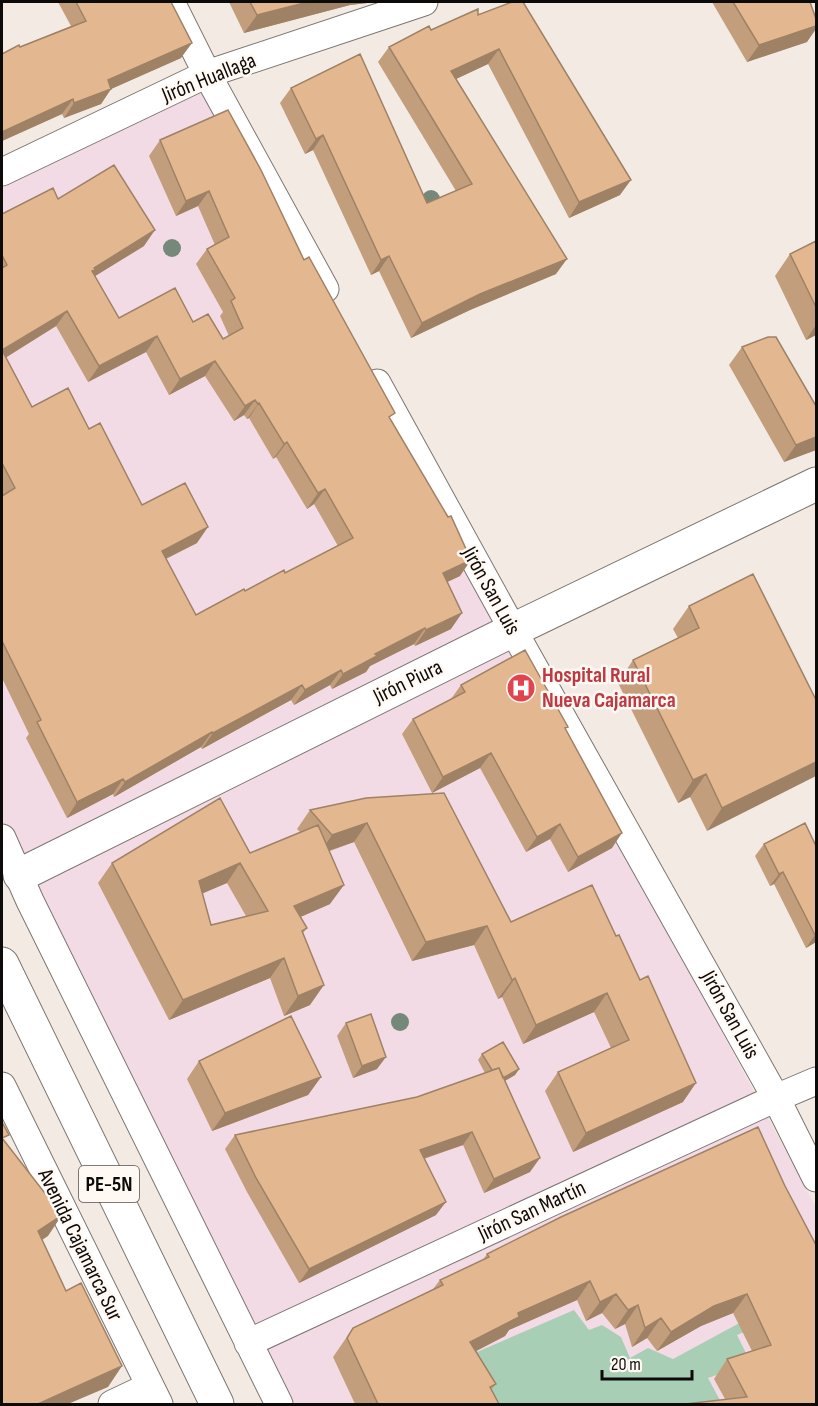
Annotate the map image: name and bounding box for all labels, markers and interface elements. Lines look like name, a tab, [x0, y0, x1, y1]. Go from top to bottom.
street label: Jirón Huallaga	[157, 47, 260, 109]
street label: Jirón San Luis	[455, 541, 526, 640]
street label: Jirón Piura	[368, 654, 447, 711]
place label: Hospital Rural Nueva Cajamarca	[542, 662, 676, 714]
hospital icon: Hospital Rural Nueva Cajamarca	[505, 672, 537, 704]
street label: Jirón San Luis	[694, 965, 765, 1064]
street label: Avenida Cajamarca Sur	[31, 1164, 129, 1326]
road number: PE-5N	[79, 1166, 139, 1202]
street label: Jirón San Martín	[473, 1174, 590, 1248]
scale bar	[602, 1343, 692, 1381]
text: 20 m	[611, 1354, 641, 1375]

